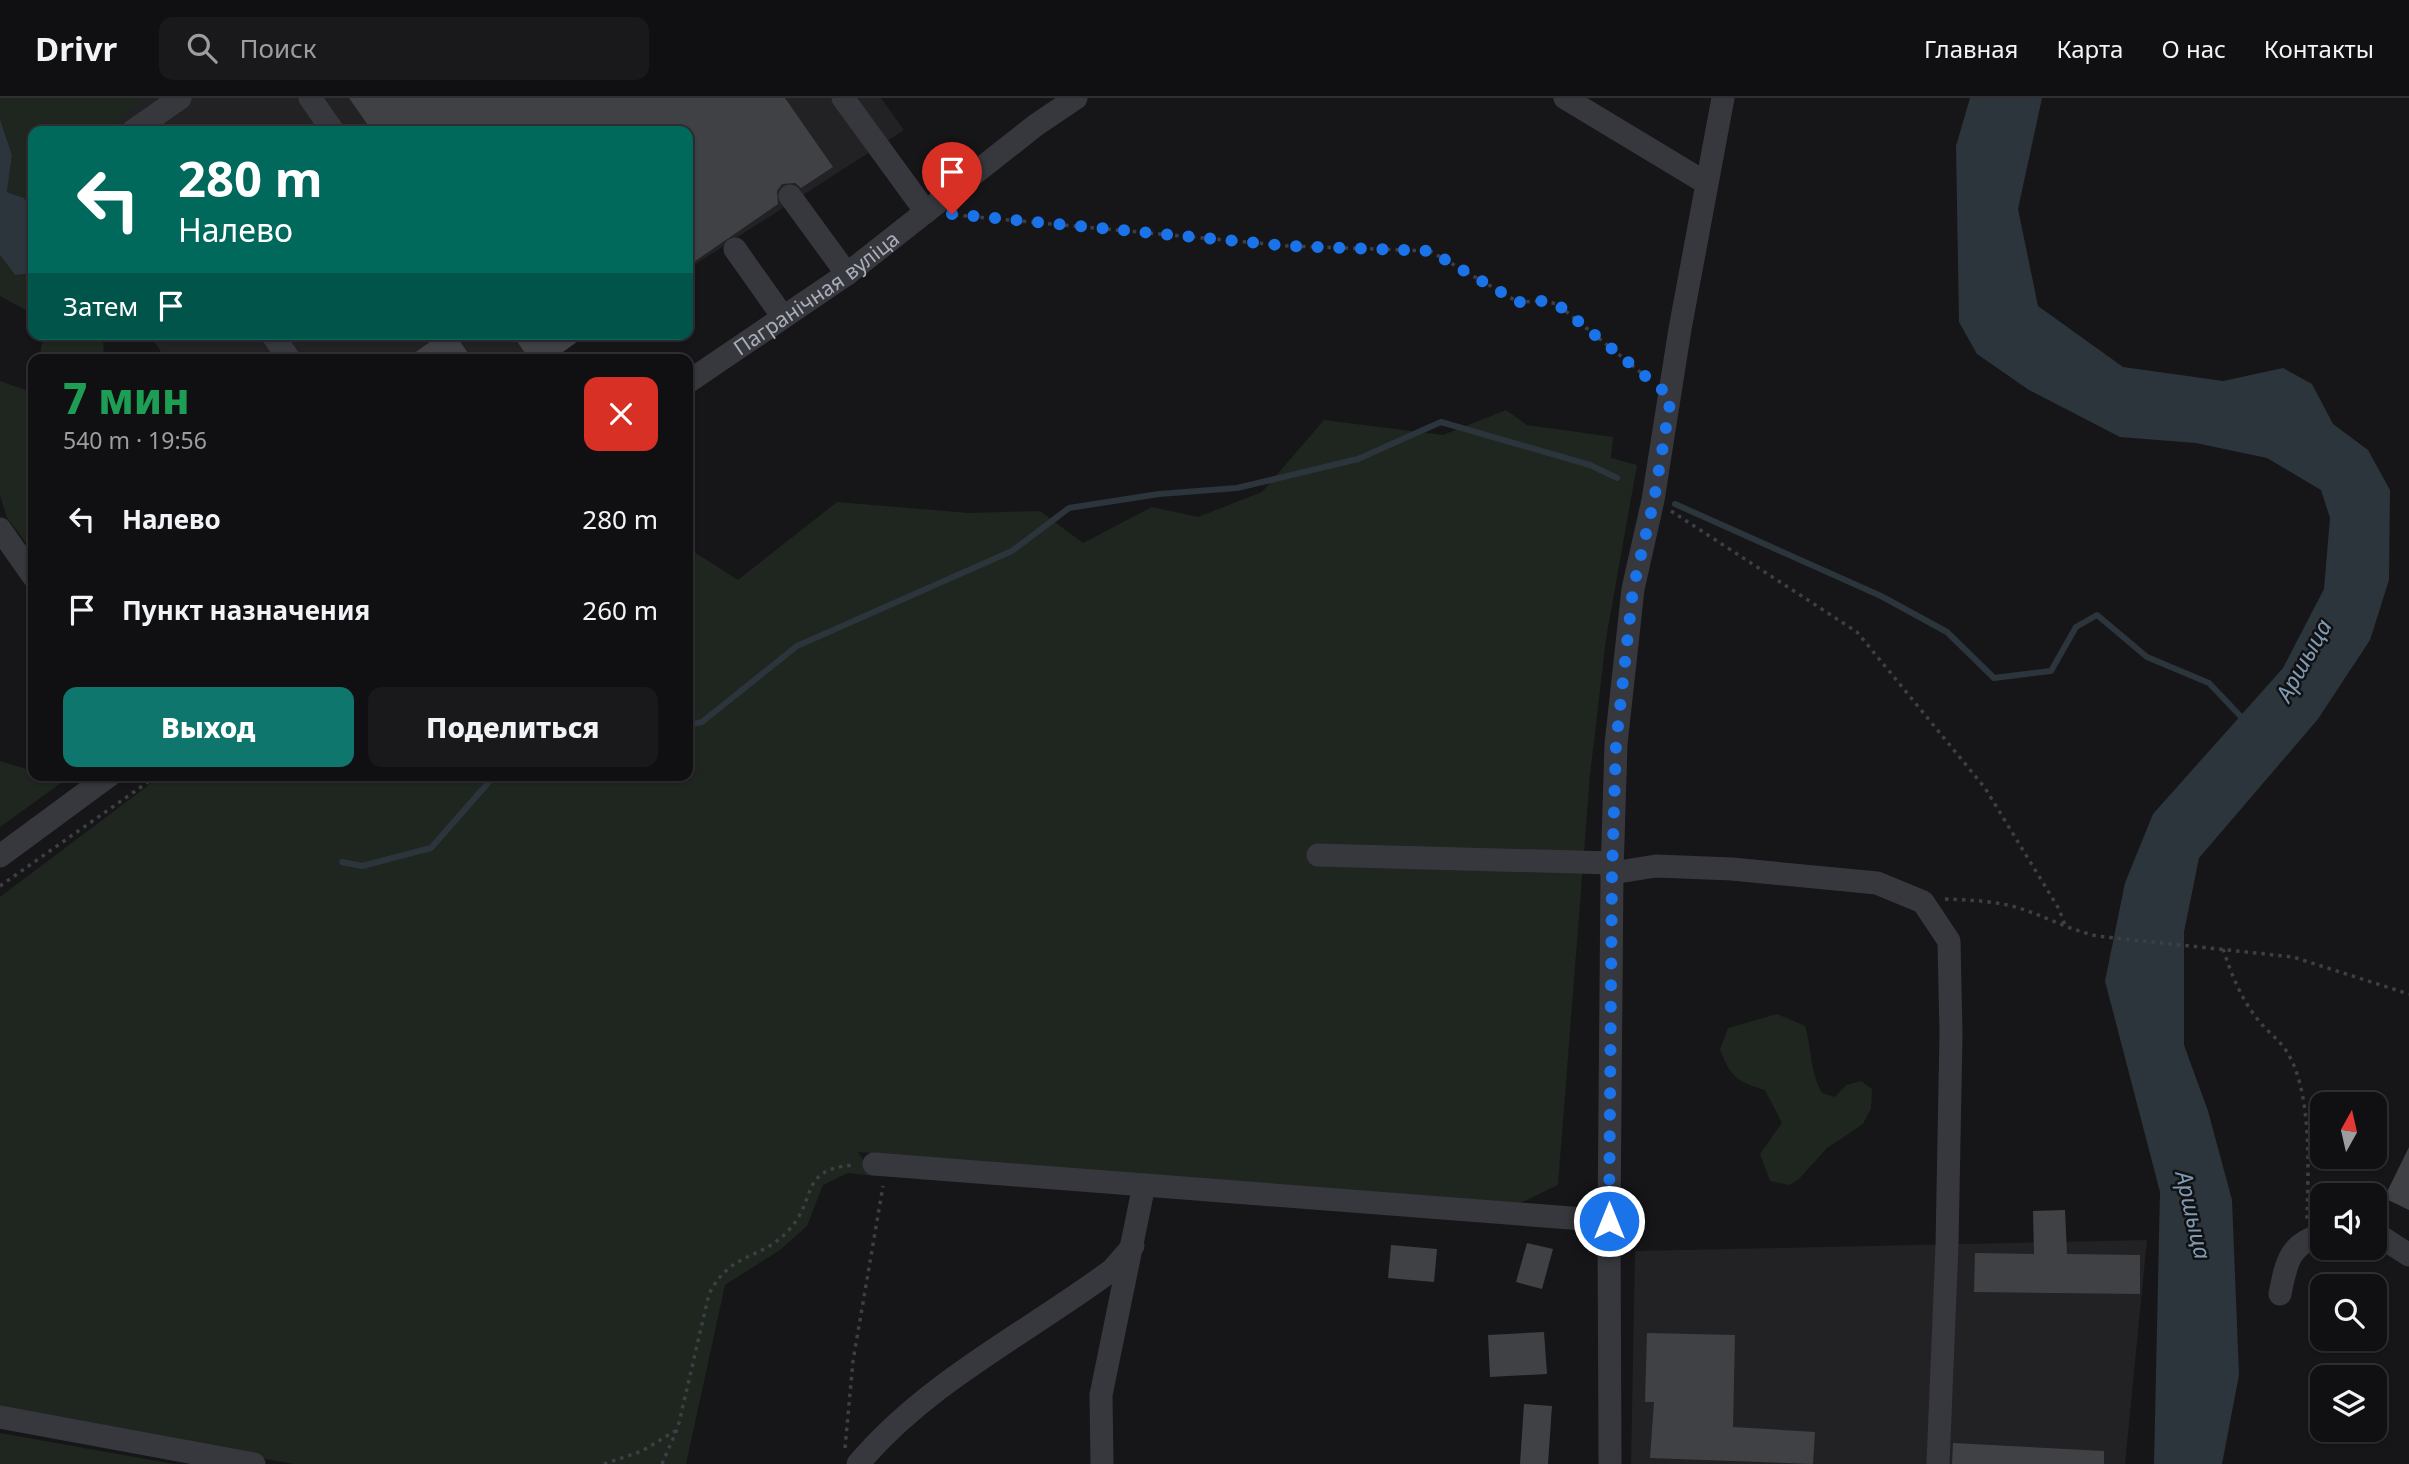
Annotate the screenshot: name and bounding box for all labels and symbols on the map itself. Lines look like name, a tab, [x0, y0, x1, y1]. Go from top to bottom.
pin	[922, 142, 982, 214]
street label: Пагранічная вуліца	[728, 224, 905, 361]
water label: Аршыца	[2266, 613, 2339, 709]
north arrow	[2310, 1092, 2387, 1169]
water label: Аршыца	[2168, 1166, 2220, 1262]
position arrow	[1572, 1184, 1646, 1258]

